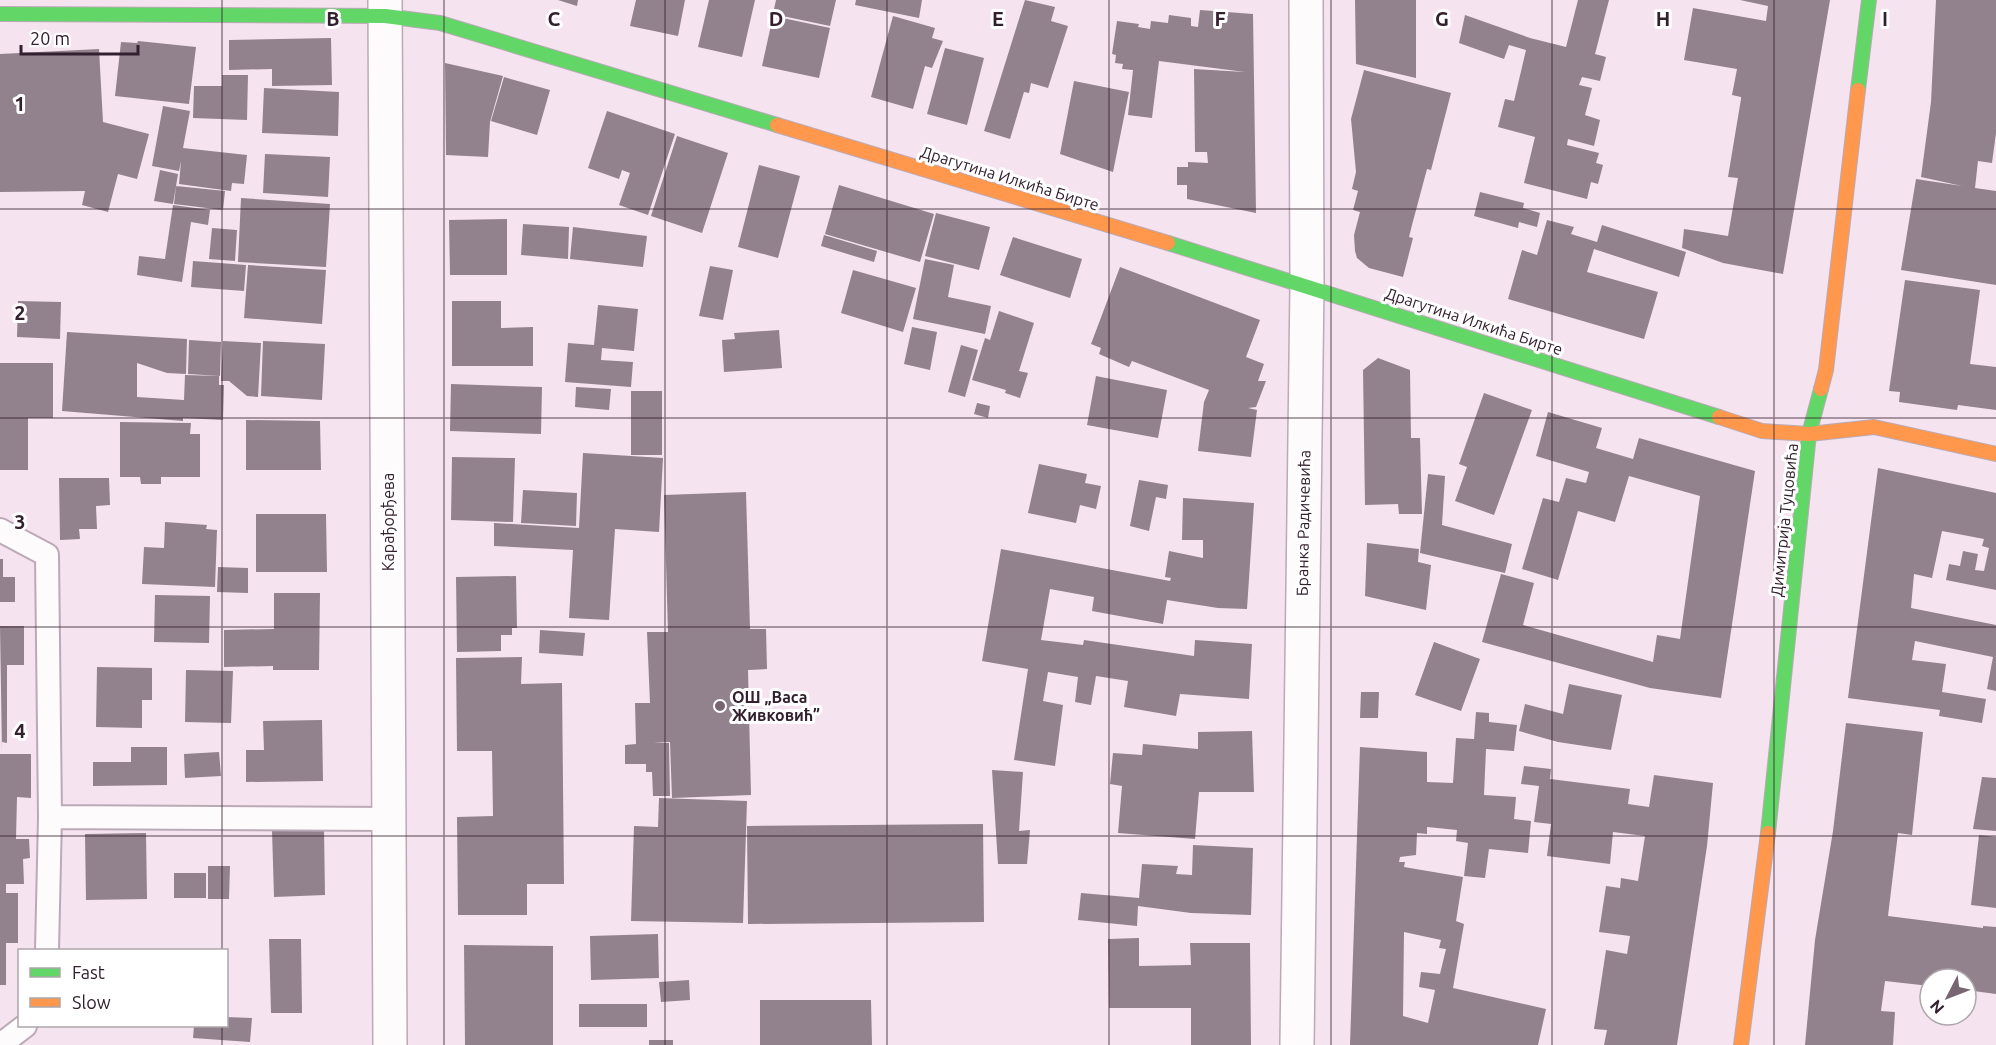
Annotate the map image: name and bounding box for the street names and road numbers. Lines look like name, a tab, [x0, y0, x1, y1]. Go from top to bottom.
street label: Драгутина Илкића Бирте	[919, 142, 1101, 214]
street label: Драгутина Илкића Бирте	[1383, 284, 1565, 358]
street label: Димитрија Туцовића	[1767, 442, 1801, 598]
street label: Бранка Радичевића	[1293, 450, 1313, 596]
street label: Карађорђева	[379, 473, 397, 571]

